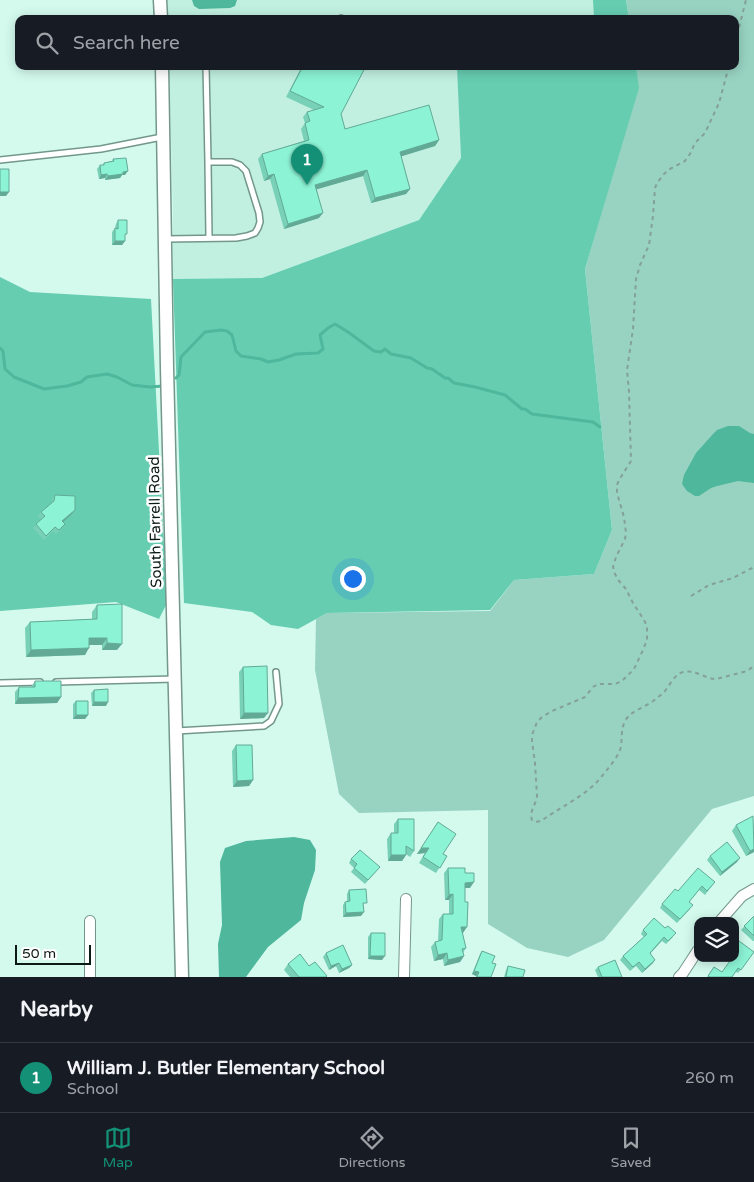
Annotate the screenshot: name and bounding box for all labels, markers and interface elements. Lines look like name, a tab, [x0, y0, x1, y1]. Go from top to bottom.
search box	[15, 15, 739, 70]
icon: search	[33, 29, 61, 57]
text: Search here	[73, 32, 180, 54]
pin: 1	[291, 144, 323, 185]
street label: South Farrell Road	[145, 456, 165, 588]
your location	[340, 566, 366, 592]
map controls	[694, 917, 739, 962]
button: layers	[694, 917, 739, 962]
scale bar	[15, 942, 91, 965]
text: 50 m	[22, 945, 56, 962]
text: Nearby	[20, 997, 93, 1022]
text: William J. Butler Elementary School	[67, 1057, 385, 1079]
text: 1	[31, 1068, 41, 1088]
text: 260 m	[685, 1068, 734, 1088]
text: School	[67, 1079, 119, 1099]
tab: Map	[103, 1124, 133, 1171]
tab: Directions	[338, 1124, 405, 1171]
tab: Saved	[611, 1124, 651, 1171]

